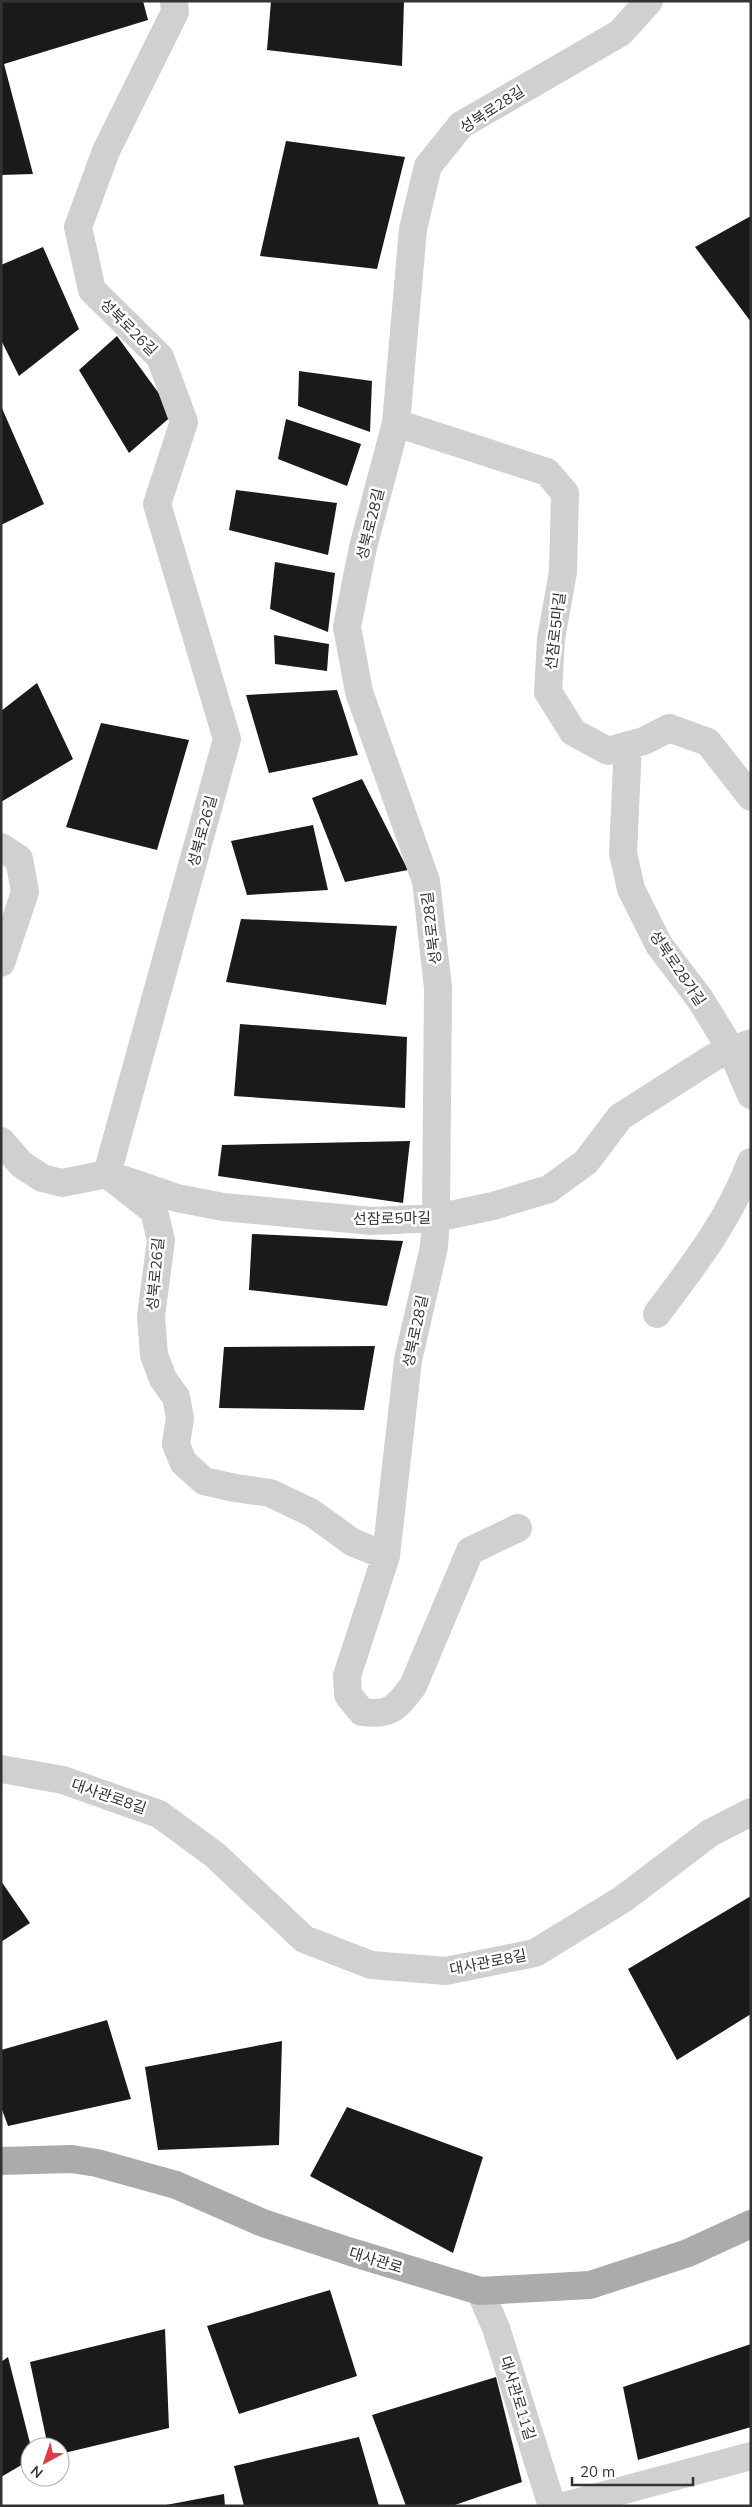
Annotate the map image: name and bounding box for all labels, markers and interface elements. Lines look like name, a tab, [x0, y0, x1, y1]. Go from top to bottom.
street label: 성북로28길	[456, 81, 528, 137]
street label: 성북로26길	[96, 294, 162, 360]
street label: 성북로28길	[352, 486, 388, 562]
street label: 선잠로5마길	[541, 591, 569, 671]
street label: 성북로26길	[183, 793, 221, 869]
street label: 성북로28길	[417, 891, 445, 965]
street label: 성북로28가길	[646, 927, 710, 1009]
street label: 선잠로5마길	[353, 1208, 431, 1228]
street label: 성북로26길	[142, 1237, 168, 1311]
street label: 성북로28길	[398, 1293, 432, 1369]
street label: 대사관로8길	[69, 1774, 149, 1818]
street label: 대사관로8길	[448, 1945, 528, 1979]
street label: 대사관로	[347, 2243, 405, 2277]
street label: 대사관로11길	[496, 2354, 540, 2442]
north arrow	[20, 2437, 70, 2487]
scale bar	[572, 2454, 693, 2486]
text: N	[27, 2462, 46, 2482]
text: 20 m	[580, 2462, 615, 2481]

